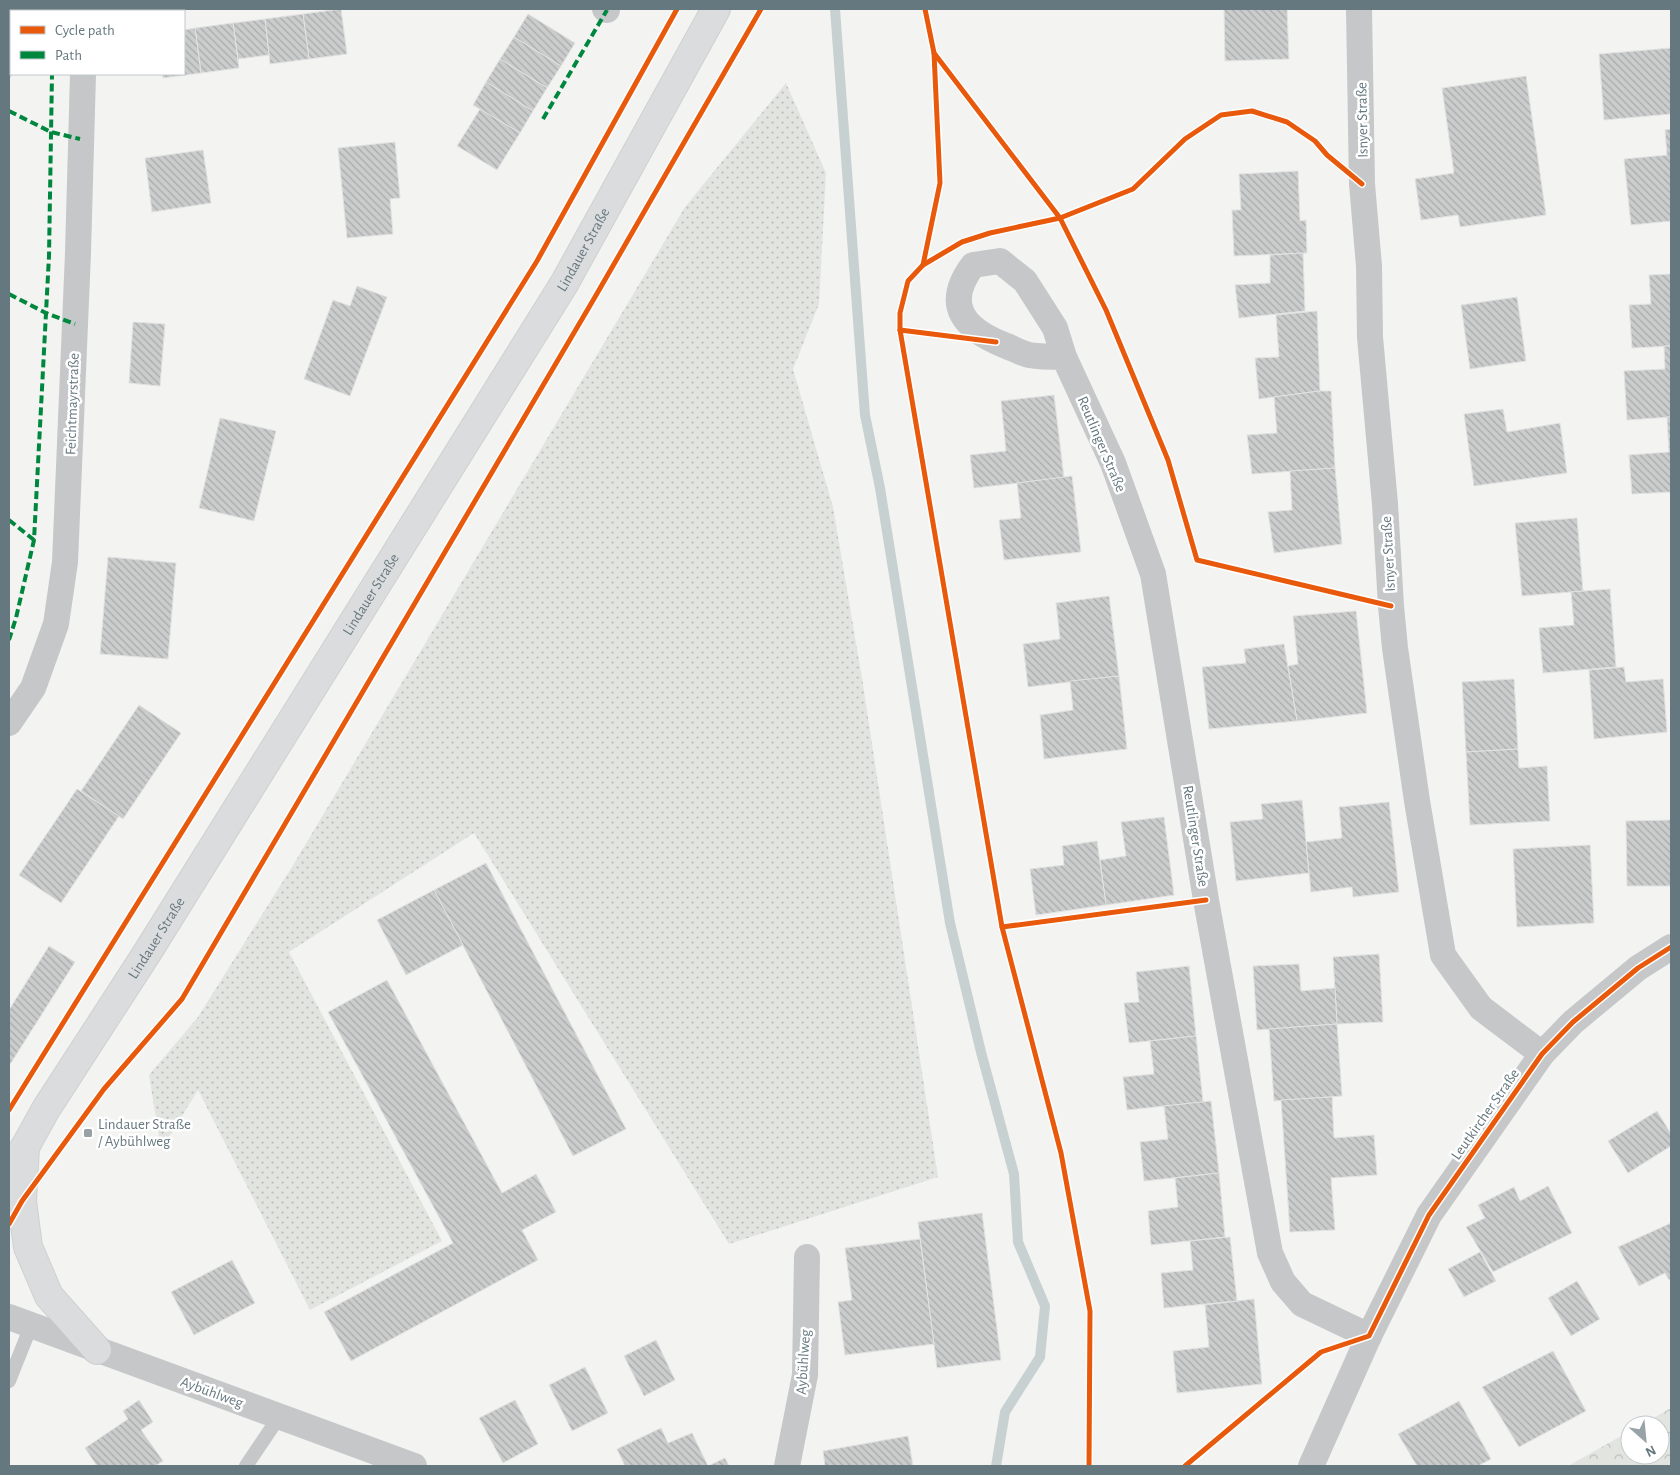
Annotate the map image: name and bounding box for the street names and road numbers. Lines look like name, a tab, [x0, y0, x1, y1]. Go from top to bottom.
street label: Isnyer Straße	[1354, 82, 1371, 158]
street label: Lindauer Straße	[554, 205, 613, 294]
street label: Feichtmayrstraße	[63, 353, 82, 455]
street label: Reutlinger Straße	[1075, 394, 1128, 494]
street label: Isnyer Straße	[1379, 516, 1398, 592]
street label: Lindauer Straße	[340, 551, 402, 638]
street label: Reutlinger Straße	[1180, 784, 1211, 888]
street label: Lindauer Straße	[125, 895, 188, 982]
street label: Leutkircher Straße	[1449, 1066, 1522, 1163]
street label: Aybühlweg	[794, 1328, 813, 1395]
street label: Aybühlweg	[178, 1374, 246, 1411]

